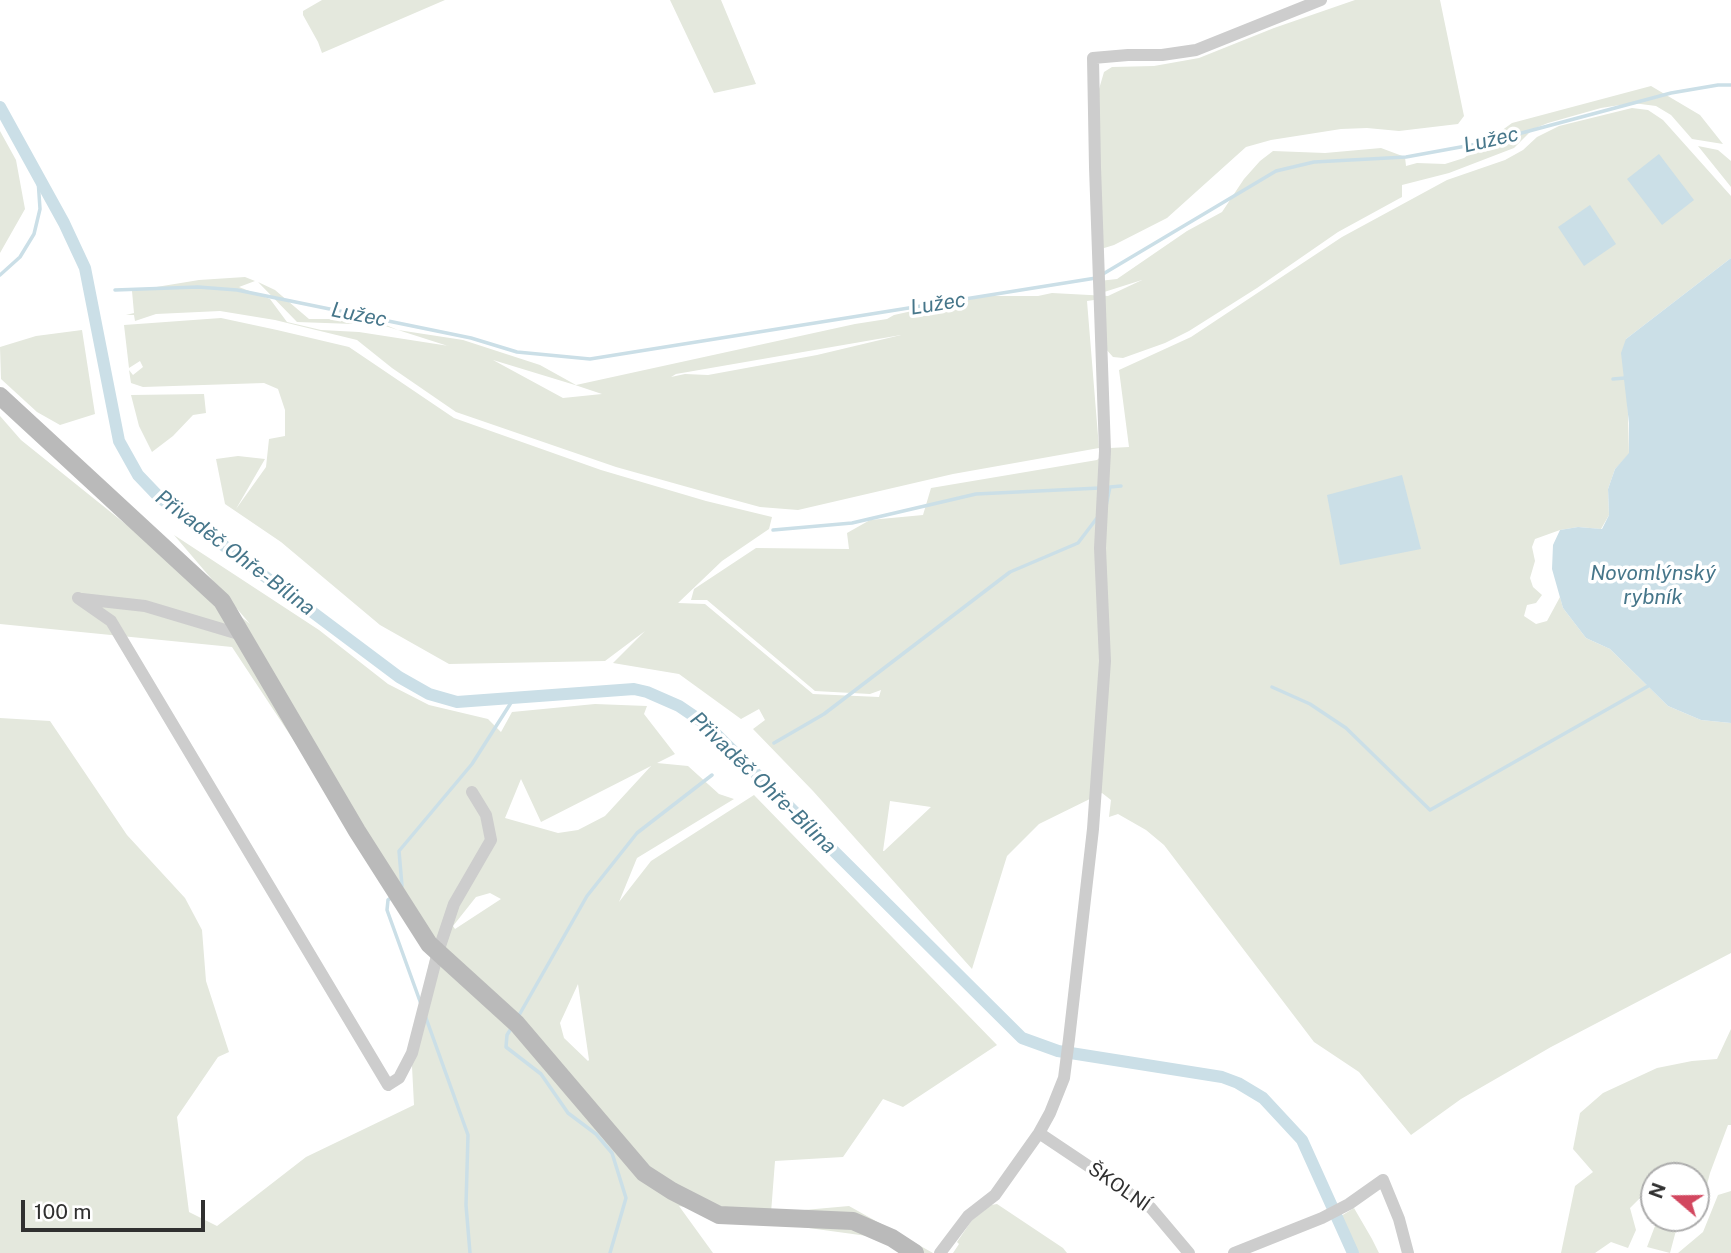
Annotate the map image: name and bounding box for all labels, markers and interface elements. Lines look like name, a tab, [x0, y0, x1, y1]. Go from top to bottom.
water label: Lužec	[1461, 121, 1521, 159]
water label: Lužec	[908, 287, 968, 321]
water label: Lužec	[329, 297, 389, 333]
water label: Přivaděč Ohře-Bílina	[150, 485, 320, 621]
water label: Novomlýnský rybník	[1590, 561, 1716, 611]
water label: Přivaděč Ohře-Bílina	[685, 707, 841, 859]
street label: ŠKOLNÍ	[1084, 1158, 1154, 1216]
north arrow	[1640, 1162, 1710, 1232]
text: N	[1644, 1180, 1670, 1201]
scale bar	[24, 1186, 208, 1230]
text: 100 m	[34, 1199, 91, 1224]

